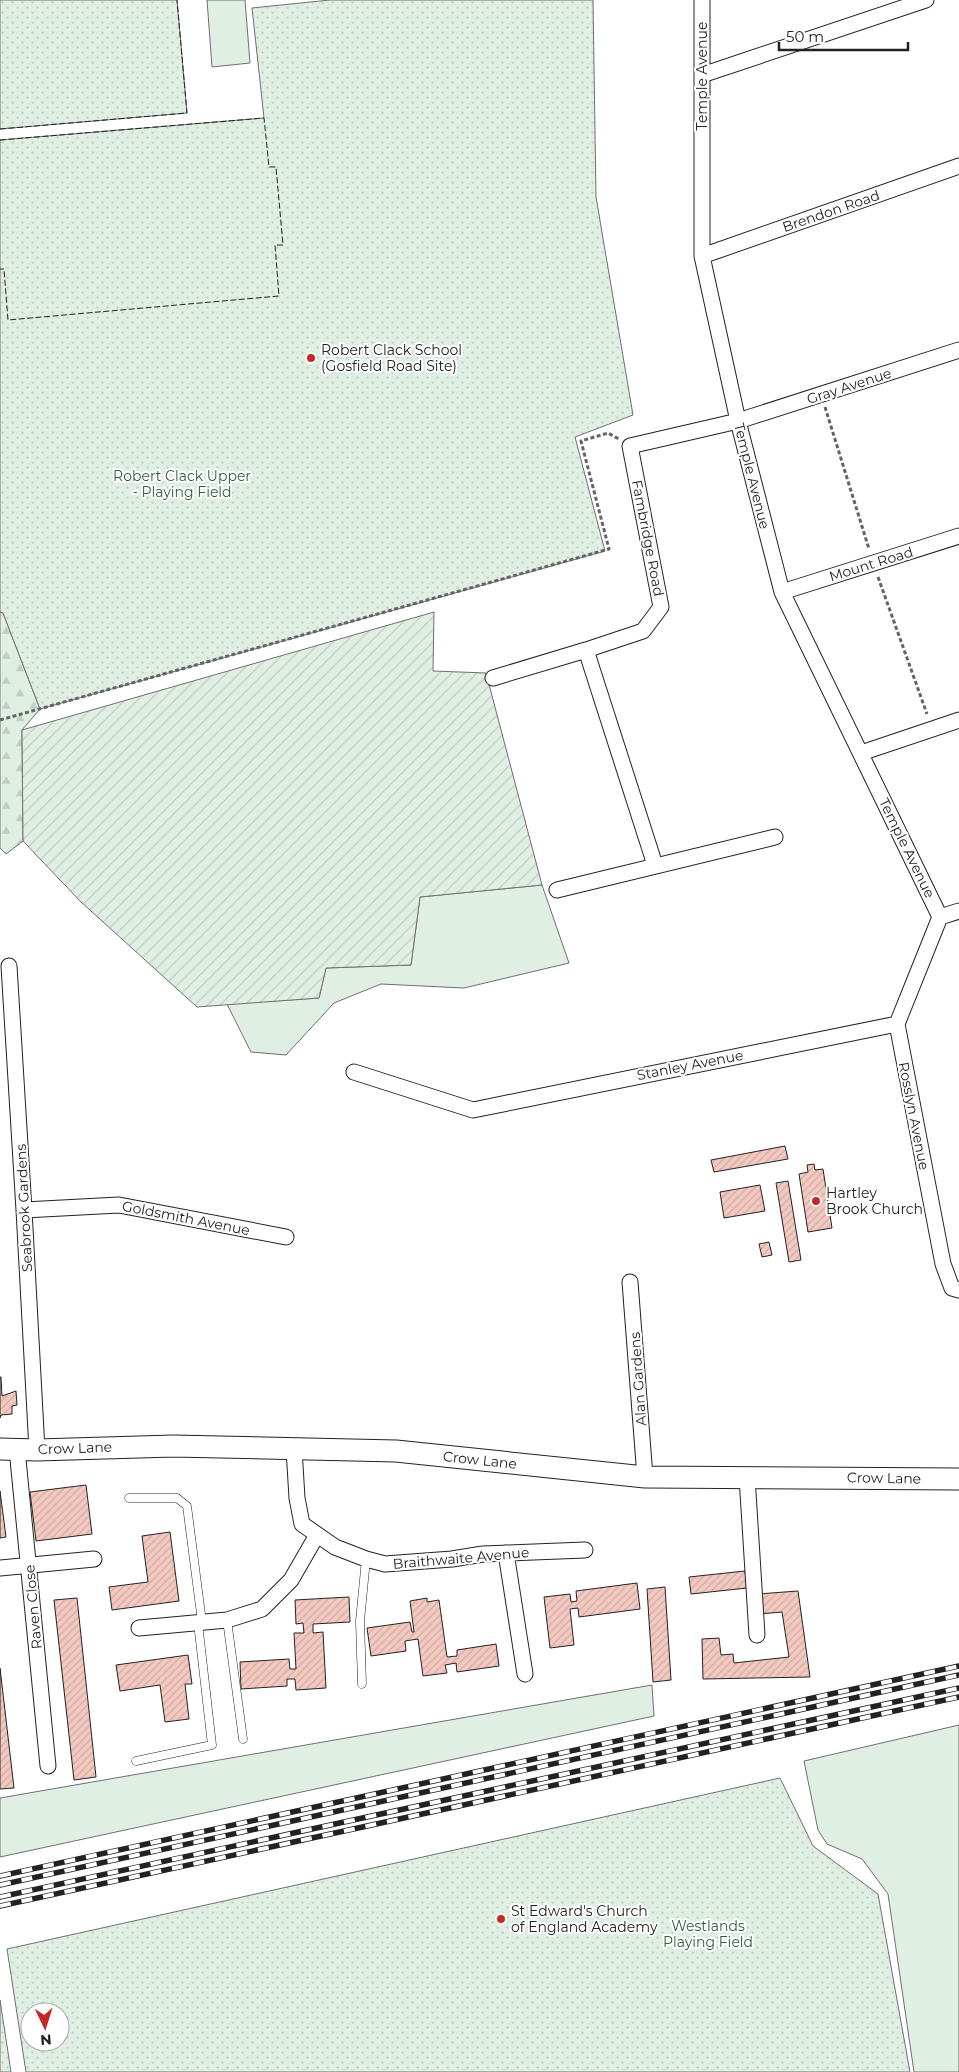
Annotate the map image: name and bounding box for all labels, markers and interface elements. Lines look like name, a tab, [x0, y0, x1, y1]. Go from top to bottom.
scale bar	[779, 20, 908, 52]
street label: Temple Avenue	[693, 22, 711, 130]
text: 50 m	[786, 27, 824, 46]
street label: Brendon Road	[780, 186, 882, 236]
place label: Robert Clack School (Gosfield Road Site)	[321, 341, 462, 375]
marker: Robert Clack School (Gosfield Road Site)	[305, 352, 317, 364]
street label: Gray Avenue	[804, 364, 894, 408]
street label: Temple Avenue	[730, 421, 774, 531]
park label: Robert Clack Upper - Playing Field	[113, 467, 251, 501]
street label: Fambridge Road	[628, 478, 668, 598]
street label: Mount Road	[827, 543, 915, 585]
street label: Temple Avenue	[875, 795, 939, 901]
street label: Stanley Avenue	[635, 1046, 745, 1084]
street label: Rosslyn Avenue	[895, 1060, 933, 1172]
street label: Seabrook Gardens	[12, 1143, 36, 1273]
place label: Hartley Brook Church	[826, 1184, 923, 1218]
marker: Hartley Brook Church	[810, 1195, 822, 1207]
street label: Goldsmith Avenue	[121, 1197, 251, 1239]
street label: Alan Gardens	[626, 1331, 650, 1426]
street label: Crow Lane	[38, 1438, 112, 1458]
street label: Crow Lane	[442, 1447, 518, 1473]
street label: Crow Lane	[847, 1468, 921, 1488]
street label: Braithwaite Avenue	[392, 1543, 530, 1573]
street label: Raven Close	[20, 1564, 46, 1650]
place label: St Edward's Church of England Academy	[511, 1902, 658, 1936]
marker: St Edward's Church of England Academy	[495, 1913, 507, 1925]
park label: Westlands Playing Field	[663, 1917, 753, 1951]
north arrow	[20, 2002, 70, 2052]
text: N	[40, 2031, 52, 2049]

